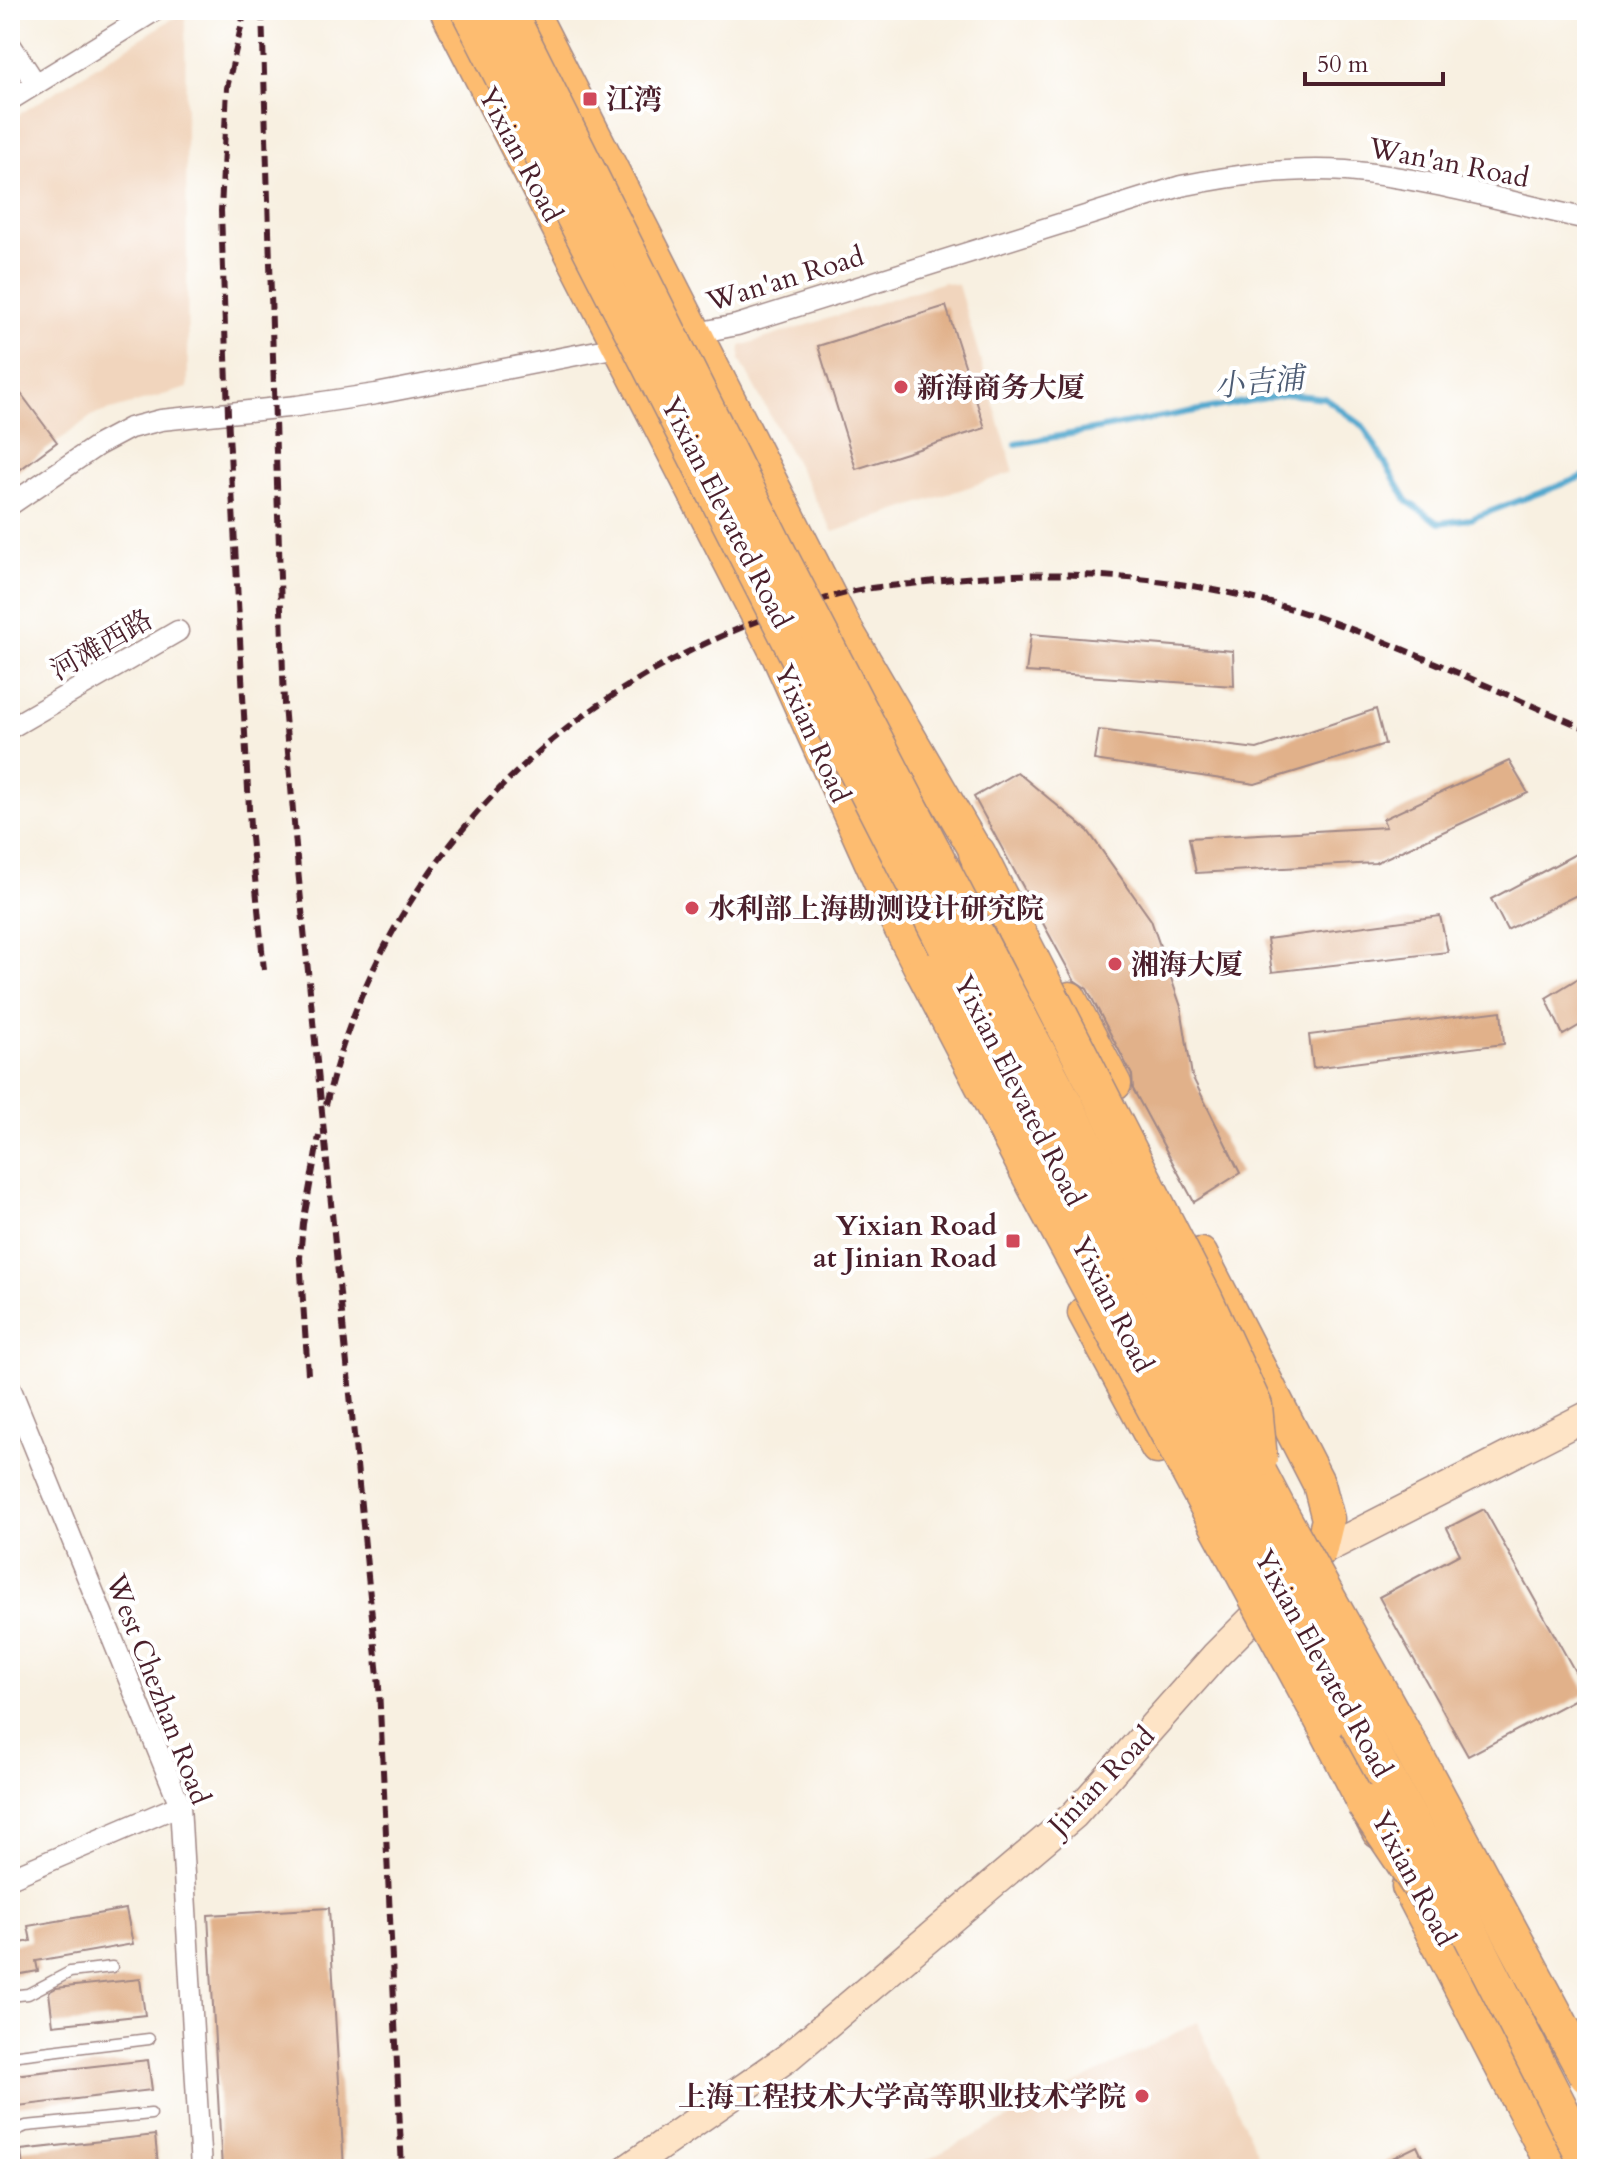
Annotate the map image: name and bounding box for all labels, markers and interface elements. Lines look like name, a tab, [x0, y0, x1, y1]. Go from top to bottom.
scale bar	[1305, 36, 1443, 86]
text: 50 m	[1317, 48, 1369, 81]
street label: Yixian Road	[469, 80, 572, 229]
place label: 江湾	[606, 81, 662, 119]
marker: 江湾	[581, 90, 599, 108]
street label: Wan'an Road	[1365, 129, 1532, 197]
street label: Wan'an Road	[701, 237, 869, 321]
water label: 小吉浦	[1212, 357, 1311, 408]
place label: 新海商务大厦	[917, 369, 1085, 407]
marker: 新海商务大厦	[892, 378, 910, 396]
street label: Yixian Elevated Road	[651, 390, 801, 635]
street label: 河滩西路	[43, 600, 160, 689]
street label: Yixian Road	[765, 658, 859, 809]
place label: 水利部上海勘测设计研究院	[708, 890, 1044, 928]
marker: 水利部上海勘测设计研究院	[683, 899, 701, 917]
place label: 湘海大厦	[1131, 946, 1243, 984]
marker: 湘海大厦	[1106, 955, 1124, 973]
street label: Yixian Elevated Road	[944, 968, 1094, 1213]
place label: Yixian Road at Jinian Road	[813, 1207, 997, 1277]
street label: Yixian Road	[1062, 1230, 1163, 1379]
marker: Yixian Road at Jinian Road	[1004, 1232, 1022, 1250]
street label: Yixian Elevated Road	[1245, 1543, 1402, 1784]
street label: West Chezhan Road	[96, 1568, 220, 1810]
street label: Jinian Road	[1037, 1718, 1163, 1846]
street label: Yixian Road	[1362, 1804, 1465, 1953]
place label: 上海工程技术大学高等职业技术学院	[678, 2078, 1126, 2116]
marker: 上海工程技术大学高等职业技术学院	[1133, 2087, 1151, 2105]

